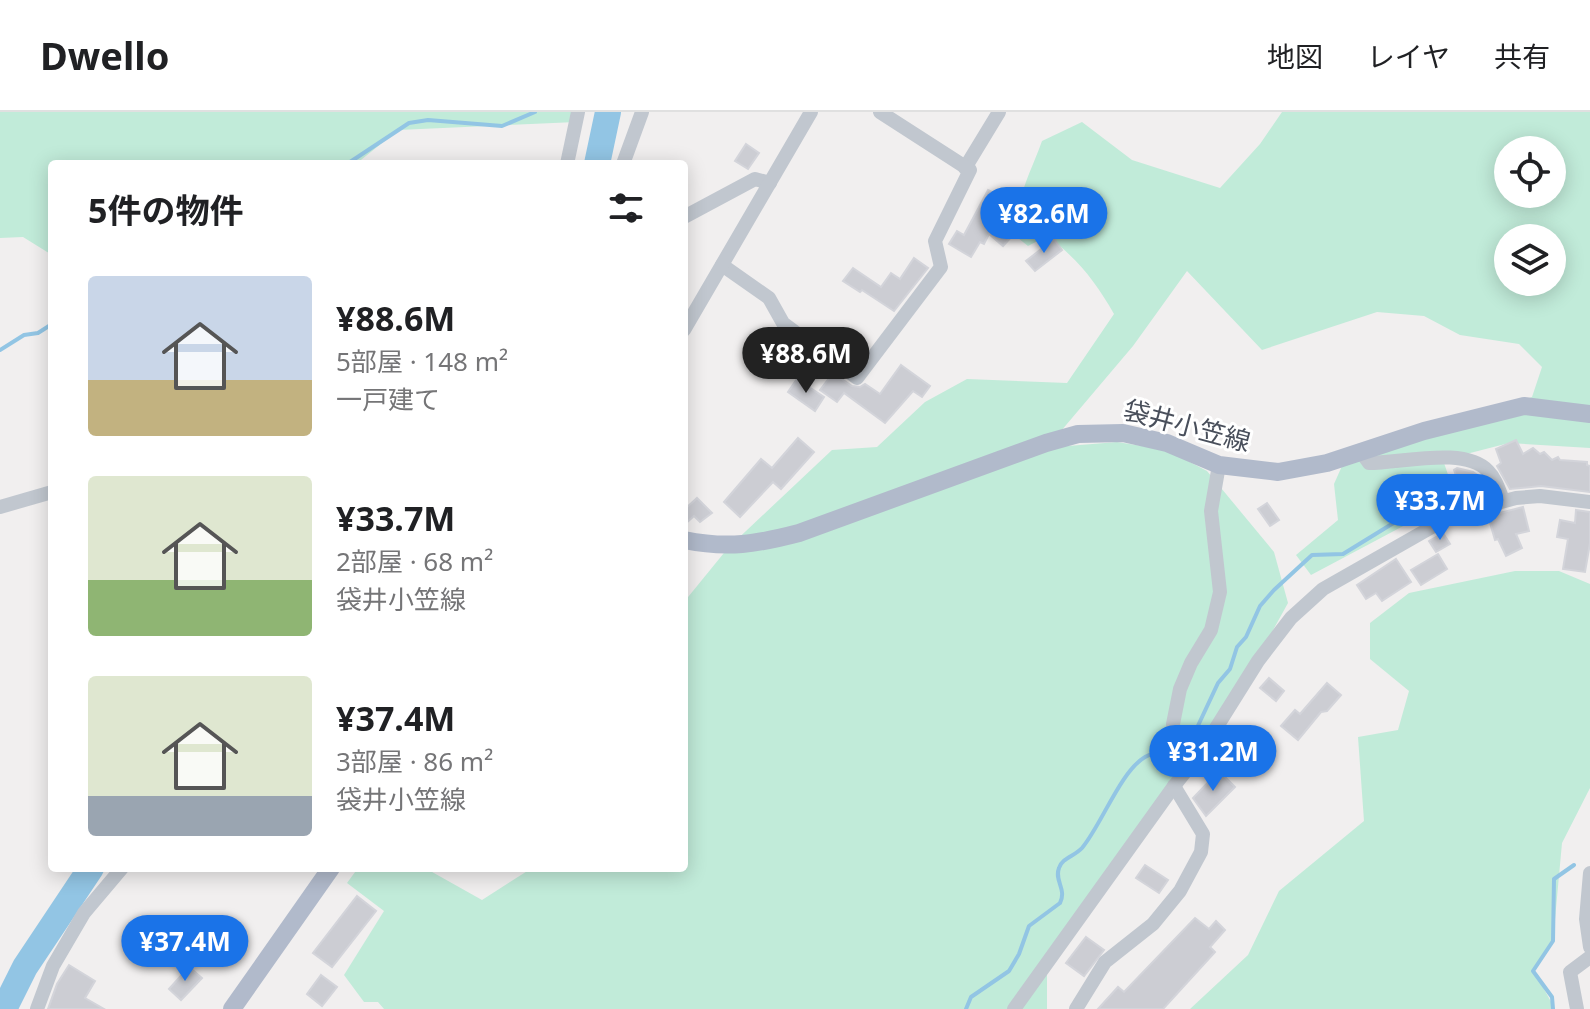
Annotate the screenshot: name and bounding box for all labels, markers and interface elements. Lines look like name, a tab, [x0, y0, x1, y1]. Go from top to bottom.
text: Dwello	[40, 29, 169, 81]
text: 地図	[1267, 37, 1323, 75]
text: レイヤ	[1367, 37, 1450, 75]
text: 共有	[1494, 37, 1550, 75]
map controls	[1494, 136, 1566, 296]
button: locate	[1494, 136, 1566, 208]
icon: filters	[604, 186, 648, 230]
text: 5件の物件	[88, 187, 243, 233]
pin: ¥82.6M	[979, 187, 1109, 255]
text: ¥82.6M	[998, 195, 1090, 231]
button: layers	[1494, 224, 1566, 296]
text: ¥88.6M	[336, 295, 455, 341]
icon: home	[152, 308, 248, 404]
pin: ¥88.6M	[741, 327, 871, 395]
text: ¥88.6M	[760, 335, 852, 371]
text: 5部屋 · 148 m²	[336, 343, 508, 379]
text: 一戸建て	[336, 381, 440, 417]
street label: 袋井小笠線	[1120, 391, 1255, 459]
pin: ¥33.7M	[1375, 474, 1505, 542]
text: ¥33.7M	[1394, 482, 1486, 518]
text: ¥33.7M	[336, 495, 455, 541]
icon: home	[152, 508, 248, 604]
text: 2部屋 · 68 m²	[336, 543, 493, 579]
text: 袋井小笠線	[336, 581, 466, 617]
text: ¥37.4M	[336, 695, 455, 741]
icon: home	[152, 708, 248, 804]
pin: ¥31.2M	[1148, 725, 1278, 793]
text: ¥31.2M	[1167, 733, 1259, 769]
text: 3部屋 · 86 m²	[336, 743, 493, 779]
text: 袋井小笠線	[336, 781, 466, 817]
pin: ¥37.4M	[120, 915, 250, 983]
text: ¥37.4M	[139, 923, 231, 959]

